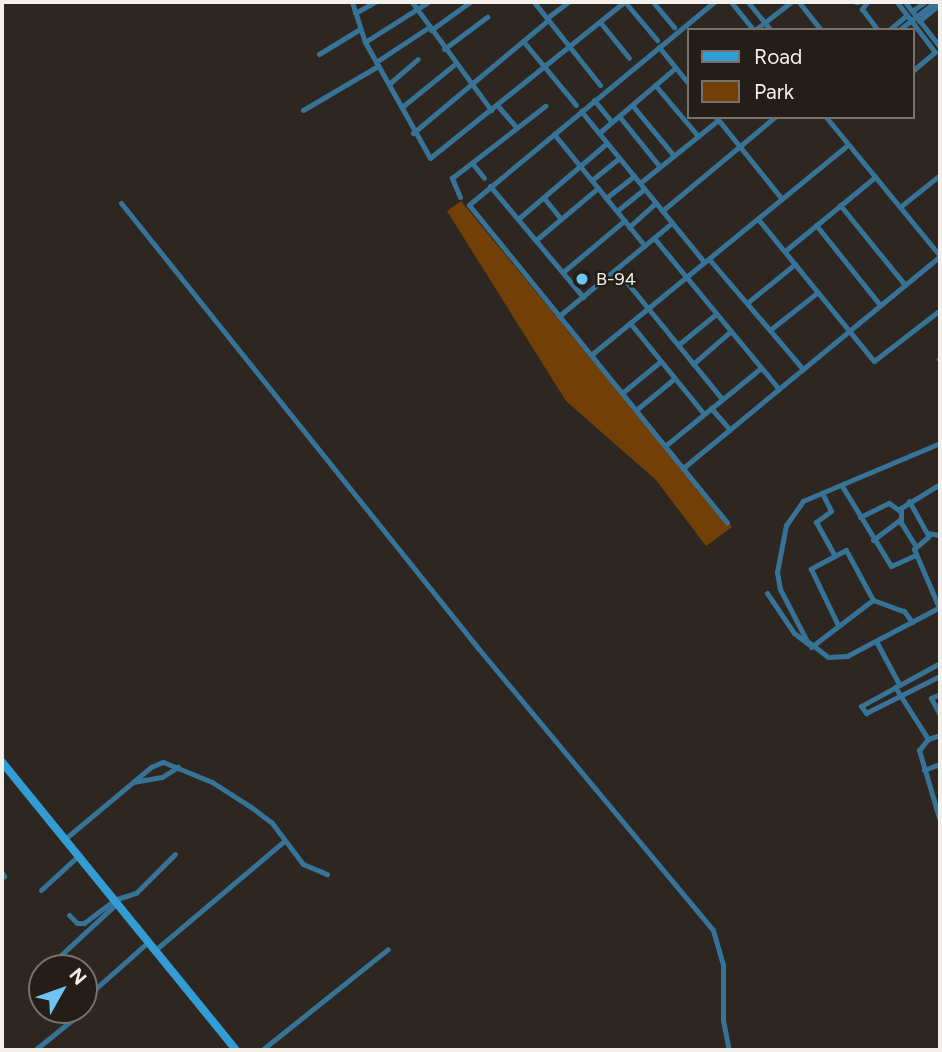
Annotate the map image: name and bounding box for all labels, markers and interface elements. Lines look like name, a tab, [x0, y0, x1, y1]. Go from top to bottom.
legend	[687, 28, 914, 119]
text: Road	[754, 44, 802, 69]
text: Park	[754, 79, 794, 104]
place label: B-94	[596, 268, 636, 290]
marker: B-94	[574, 271, 590, 287]
north arrow	[28, 954, 98, 1024]
text: N	[64, 963, 91, 989]

